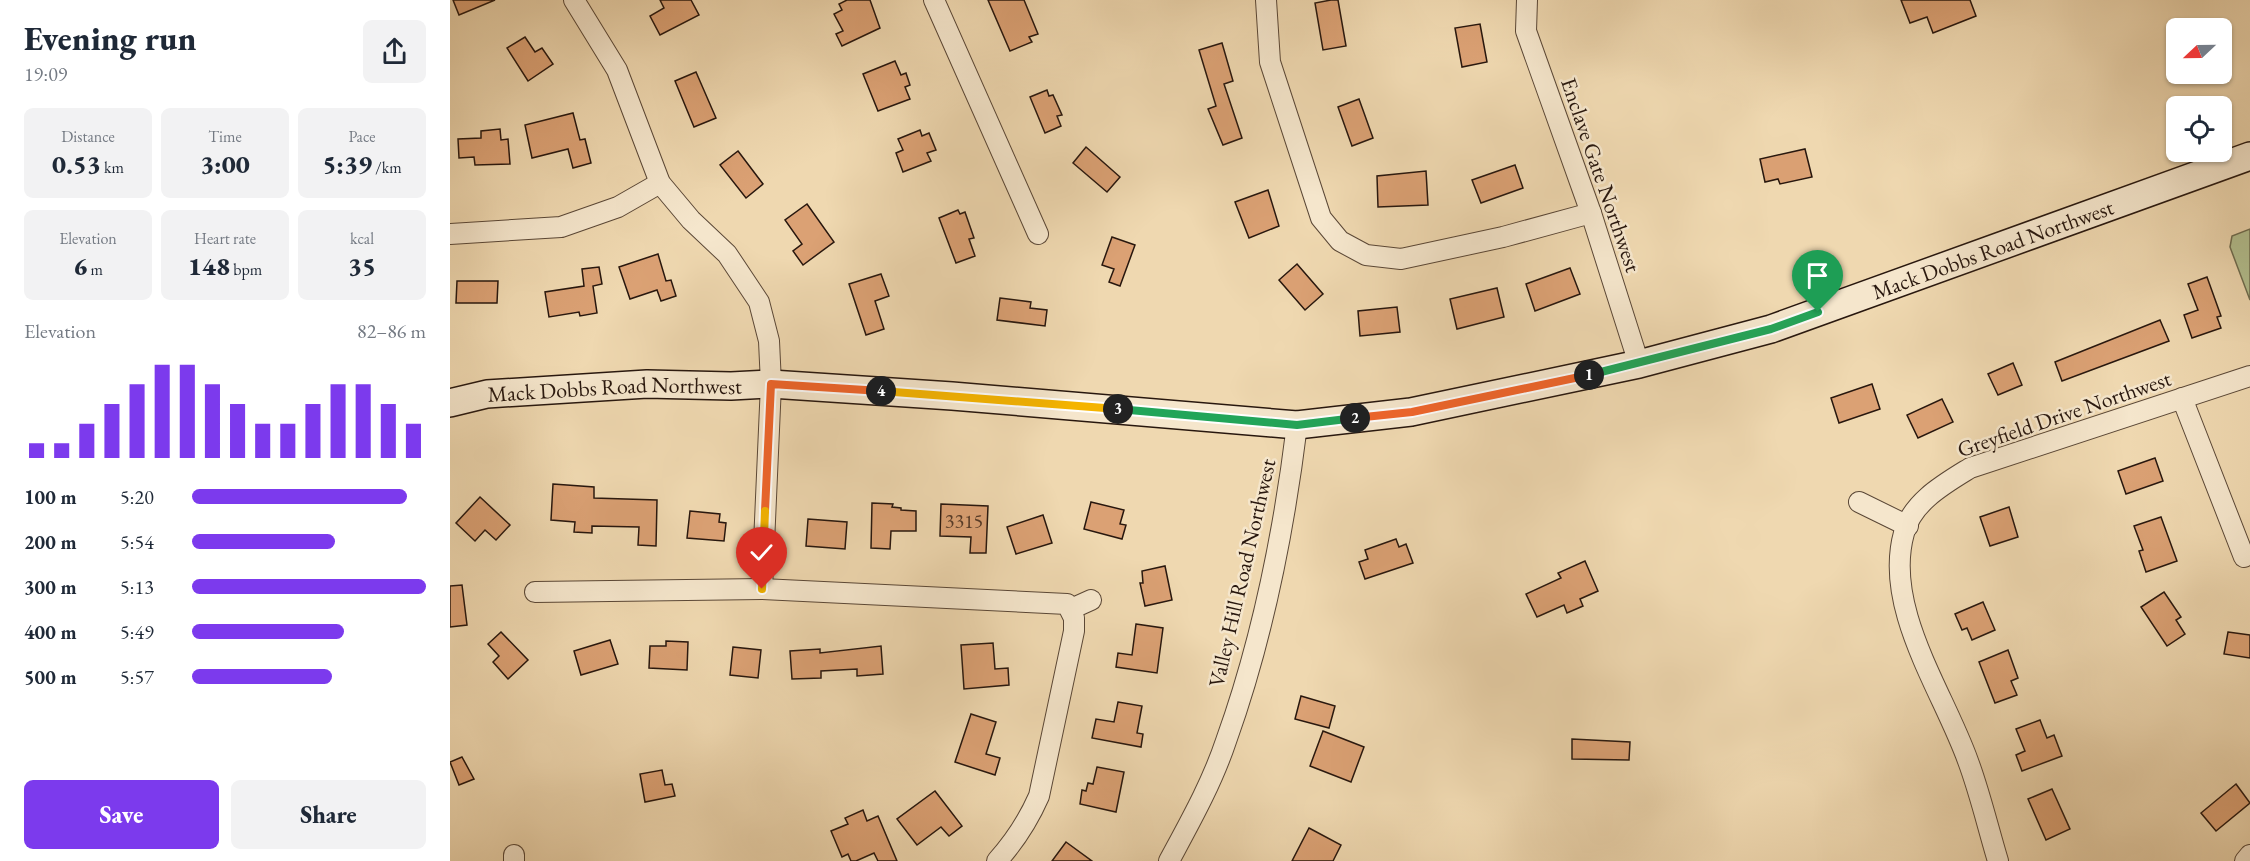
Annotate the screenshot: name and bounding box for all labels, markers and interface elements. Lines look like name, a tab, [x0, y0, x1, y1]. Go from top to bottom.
text: Evening run	[24, 17, 196, 60]
north arrow	[2166, 18, 2232, 84]
map controls	[2166, 18, 2232, 162]
button: share	[363, 20, 426, 83]
text: 19:09	[24, 61, 67, 87]
street label: Enclave Gate Northwest	[1554, 74, 1648, 276]
button: locate	[2166, 96, 2232, 162]
text: Distance	[61, 126, 115, 147]
text: Time	[208, 126, 242, 147]
text: Pace	[349, 126, 375, 147]
text: 0.53	[52, 147, 101, 181]
text: 3:00	[200, 147, 250, 181]
text: 5:39	[322, 147, 372, 181]
text: km	[101, 157, 124, 178]
text: /km	[372, 157, 402, 178]
street label: Mack Dobbs Road Northwest	[1868, 192, 2117, 306]
text: Elevation	[59, 228, 117, 249]
text: Heart rate	[194, 228, 256, 249]
text: kcal	[350, 228, 374, 249]
text: 6	[73, 249, 87, 283]
text: 148	[188, 249, 230, 283]
text: 35	[348, 249, 376, 283]
pin	[1792, 250, 1843, 312]
text: m	[87, 259, 103, 280]
text: bpm	[230, 259, 262, 280]
icon: arrive	[1801, 259, 1834, 292]
text: Elevation	[24, 318, 96, 344]
text: 82–86 m	[357, 318, 426, 344]
pin: 1	[1574, 360, 1604, 390]
text: 1	[1585, 364, 1593, 385]
street label: Greyfield Drive Northwest	[1953, 364, 2175, 464]
street label: Mack Dobbs Road Northwest	[487, 369, 743, 408]
pin: 4	[866, 376, 896, 406]
text: 4	[877, 380, 885, 401]
pin: 3	[1103, 394, 1133, 424]
text: 3	[1114, 398, 1122, 419]
pin: 2	[1340, 403, 1370, 433]
text: 2	[1351, 407, 1359, 428]
street label: Valley Hill Road Northwest	[1202, 456, 1282, 690]
text: 100 m	[24, 484, 77, 510]
text: 5:20	[120, 484, 154, 510]
house number: 3315	[945, 508, 983, 534]
pin	[736, 527, 787, 589]
text: 200 m	[24, 529, 77, 555]
text: 5:54	[120, 529, 154, 555]
icon: check	[745, 536, 778, 569]
text: 300 m	[24, 574, 77, 600]
text: 5:13	[120, 574, 154, 600]
text: 400 m	[24, 619, 77, 645]
text: 5:49	[120, 619, 154, 645]
text: 500 m	[24, 664, 77, 690]
text: 5:57	[120, 664, 154, 690]
button: Save	[24, 780, 219, 849]
button: Share	[231, 780, 426, 849]

